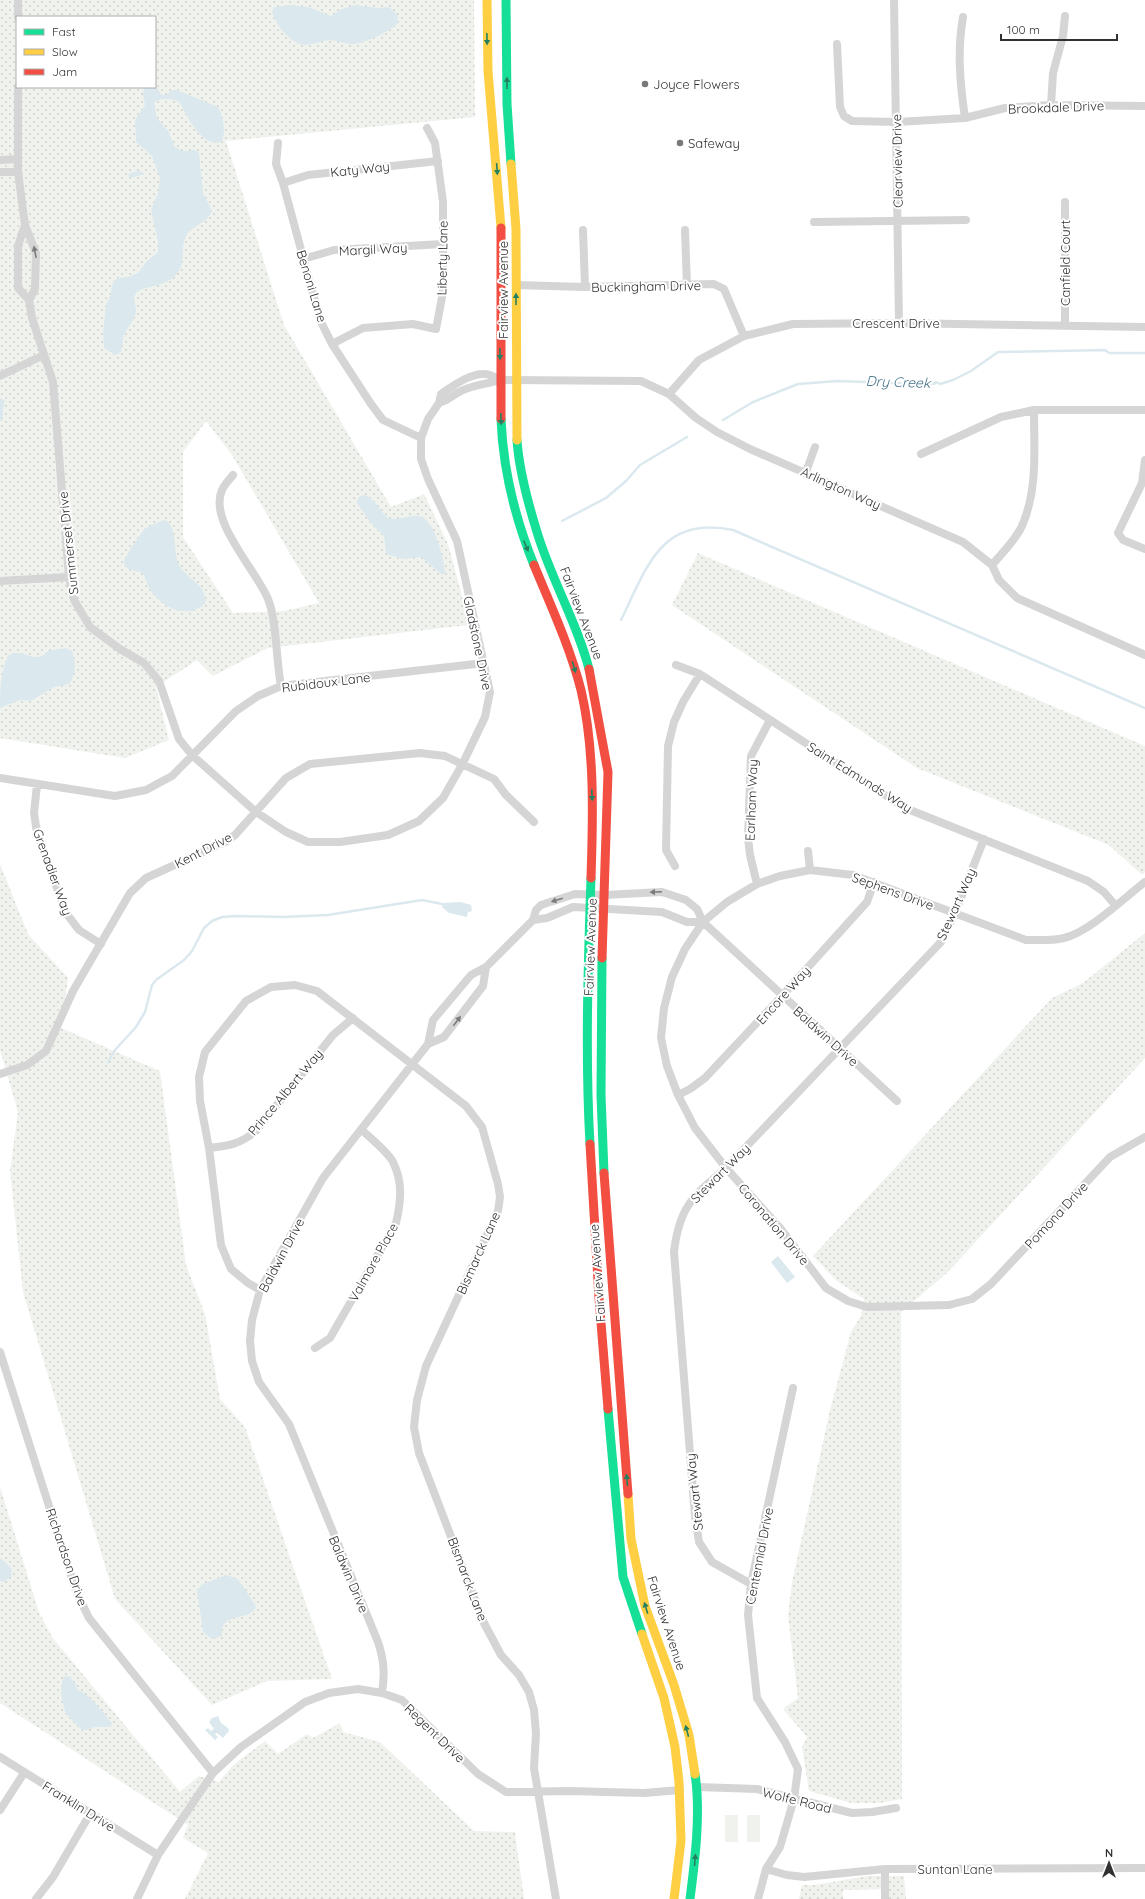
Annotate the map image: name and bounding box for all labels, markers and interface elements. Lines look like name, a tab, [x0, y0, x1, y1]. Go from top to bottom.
legend	[16, 16, 156, 88]
scale bar	[1001, 16, 1117, 42]
text: 100 m	[1007, 22, 1040, 37]
text: Fast	[52, 24, 76, 39]
one-way arrow	[484, 33, 491, 45]
text: Slow	[52, 44, 78, 59]
text: Jam	[52, 64, 77, 79]
one-way arrow	[504, 76, 510, 89]
place label: Joyce Flowers	[653, 76, 740, 92]
marker: Joyce Flowers	[640, 79, 650, 89]
street label: Brookdale Drive	[1008, 97, 1104, 117]
street label: Clearview Drive	[888, 114, 906, 208]
place label: Safeway	[688, 135, 740, 151]
marker: Safeway	[675, 138, 685, 148]
street label: Katy Way	[329, 158, 391, 180]
one-way arrow	[493, 163, 500, 175]
street label: Liberty Lane	[433, 220, 451, 296]
street label: Canfield Court	[1057, 220, 1073, 306]
street label: Margil Way	[338, 239, 408, 259]
street label: Fairview Avenue	[495, 241, 511, 339]
one-way arrow	[31, 246, 37, 259]
street label: Benoni Lane	[293, 248, 331, 324]
street label: Buckingham Drive	[591, 277, 701, 295]
one-way arrow	[513, 292, 519, 305]
street label: Crescent Drive	[852, 315, 940, 331]
one-way arrow	[497, 348, 503, 361]
water label: Dry Creek	[865, 372, 932, 392]
one-way arrow	[498, 413, 505, 425]
street label: Arlington Way	[799, 463, 883, 513]
street label: Summerset Drive	[55, 491, 81, 595]
one-way arrow	[524, 541, 530, 553]
street label: Fairview Avenue	[557, 564, 607, 662]
street label: Gladstone Drive	[460, 594, 496, 692]
one-way arrow	[571, 662, 577, 674]
street label: Rubidoux Lane	[281, 669, 371, 695]
street label: Saint Edmunds Way	[805, 738, 915, 816]
street label: Earlham Way	[742, 759, 760, 841]
one-way arrow	[589, 789, 596, 801]
street label: Grenadier Way	[30, 827, 76, 917]
street label: Kent Drive	[171, 829, 235, 871]
street label: Stewart Way	[933, 865, 979, 943]
street label: Sephens Drive	[850, 869, 936, 913]
one-way arrow	[650, 889, 662, 896]
one-way arrow	[550, 897, 562, 903]
street label: Fairview Avenue	[580, 898, 600, 996]
street label: Encore Way	[753, 963, 813, 1027]
street label: Baldwin Drive	[790, 1003, 862, 1069]
one-way arrow	[453, 1015, 461, 1026]
street label: Prince Albert Way	[244, 1046, 326, 1138]
street label: Stewart Way	[687, 1140, 753, 1206]
street label: Pomona Drive	[1021, 1178, 1091, 1252]
street label: Coronation Drive	[735, 1180, 813, 1268]
street label: Bismarck Lane	[453, 1209, 503, 1297]
street label: Baldwin Drive	[255, 1215, 307, 1295]
street label: Valmore Place	[345, 1220, 401, 1304]
street label: Fairview Avenue	[586, 1223, 608, 1323]
street label: Stewart Way	[682, 1453, 706, 1531]
one-way arrow	[623, 1474, 630, 1486]
street label: Richardson Drive	[43, 1506, 91, 1608]
street label: Centennial Drive	[742, 1506, 776, 1606]
street label: Baldwin Drive	[326, 1533, 372, 1615]
street label: Bismarck Lane	[445, 1535, 491, 1623]
street label: Fairview Avenue	[644, 1574, 690, 1672]
one-way arrow	[643, 1602, 649, 1614]
street label: Regent Drive	[401, 1700, 469, 1766]
one-way arrow	[684, 1725, 690, 1738]
street label: Franklin Drive	[40, 1777, 118, 1835]
street label: Wolfe Road	[761, 1784, 833, 1816]
north arrow	[1089, 1843, 1129, 1883]
text: N	[1105, 1846, 1113, 1860]
one-way arrow	[692, 1854, 699, 1866]
street label: Suntan Lane	[917, 1861, 993, 1877]

